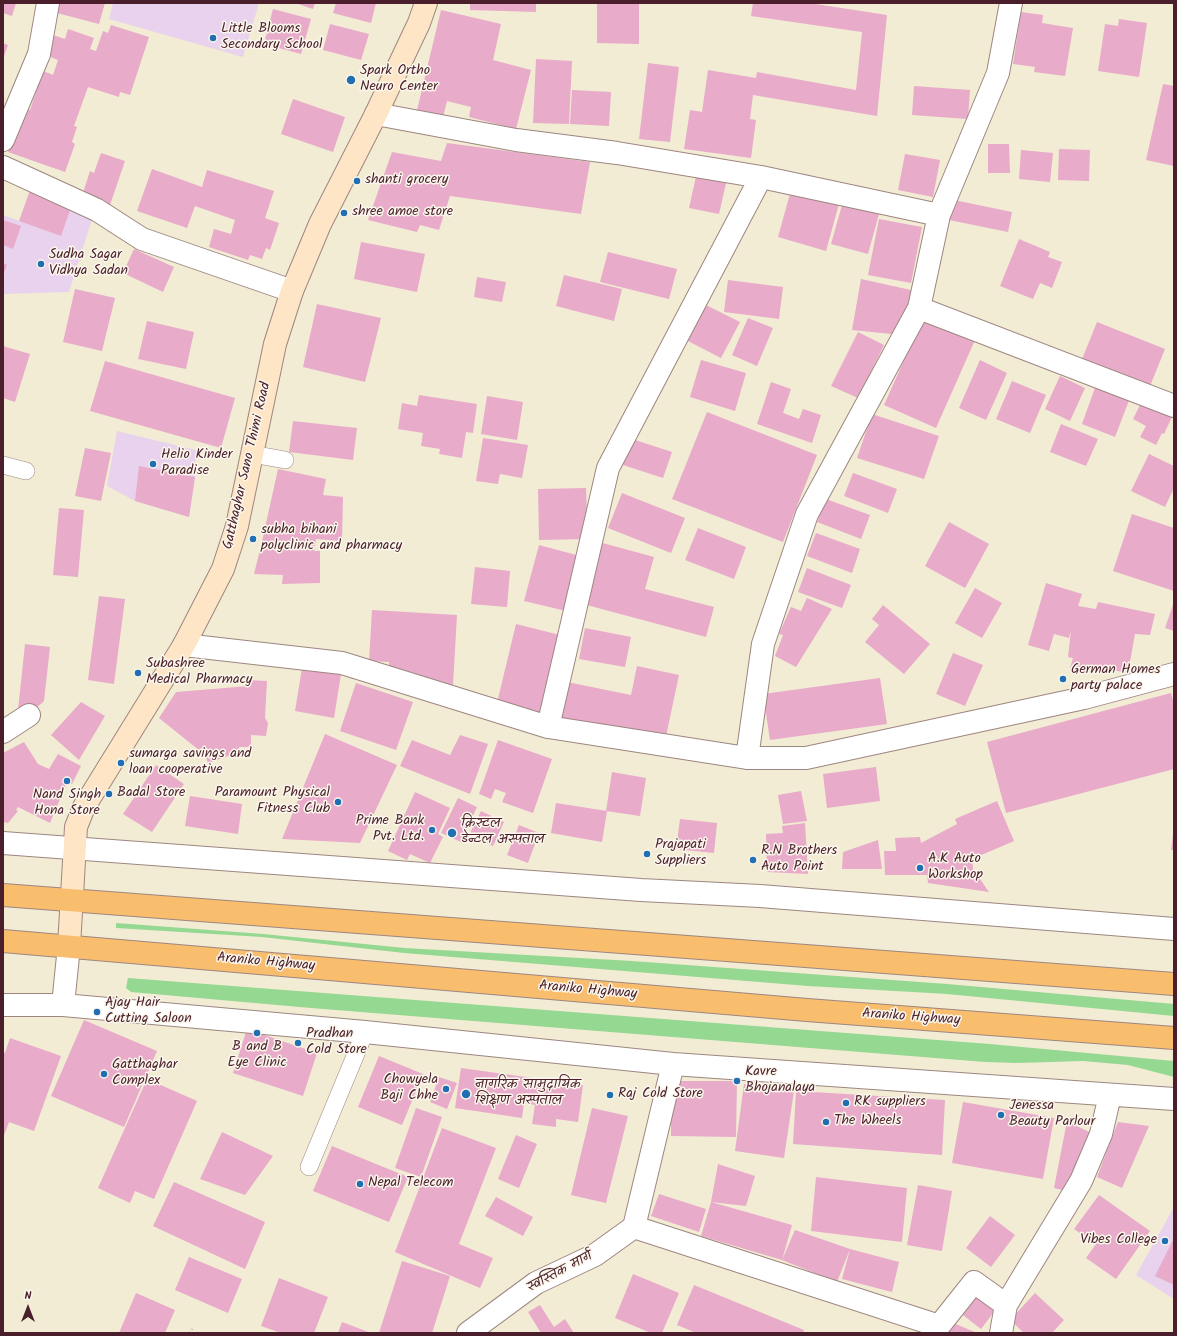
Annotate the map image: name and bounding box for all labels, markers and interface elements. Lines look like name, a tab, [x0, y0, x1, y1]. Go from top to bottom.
place label: Little Blooms Secondary School	[221, 22, 322, 54]
marker: Little Blooms Secondary School	[208, 33, 218, 43]
place label: Spark Ortho Neuro Center	[360, 64, 438, 96]
marker: Spark Ortho Neuro Center	[345, 74, 357, 86]
place label: shanti grocery	[365, 173, 448, 189]
marker: shanti grocery	[352, 176, 362, 186]
place label: shree amoe store	[352, 205, 453, 221]
marker: shree amoe store	[339, 208, 349, 218]
place label: Sudha Sagar Vidhya Sadan	[49, 248, 128, 280]
marker: Sudha Sagar Vidhya Sadan	[36, 259, 46, 269]
street label: Gatthaghar Sano Thimi Road	[221, 381, 275, 551]
place label: Helio Kinder Paradise	[161, 448, 232, 480]
marker: Helio Kinder Paradise	[148, 459, 158, 469]
place label: subha bihani polyclinic and pharmacy	[261, 523, 402, 556]
marker: subha bihani polyclinic and pharmacy	[248, 534, 258, 544]
place label: Subashree Medical Pharmacy	[146, 657, 252, 690]
place label: German Homes party palace	[1071, 663, 1160, 696]
marker: Subashree Medical Pharmacy	[133, 668, 143, 678]
marker: German Homes party palace	[1058, 674, 1068, 684]
place label: sumarga savings and loan cooperative	[129, 747, 251, 780]
marker: sumarga savings and loan cooperative	[116, 758, 126, 768]
marker: Nand Singh Hona Store	[62, 776, 72, 786]
place label: Badal Store	[117, 786, 185, 802]
place label: Paramount Physical Fitness Club	[215, 786, 330, 818]
place label: Nand Singh Hona Store	[33, 788, 101, 820]
marker: Badal Store	[104, 789, 114, 799]
marker: Paramount Physical Fitness Club	[333, 797, 343, 807]
place label: Prime Bank Pvt. Ltd.	[356, 814, 424, 846]
place label: क्रिस्टल डेन्टल अस्पताल	[461, 817, 544, 850]
marker: Prime Bank Pvt. Ltd.	[427, 825, 437, 835]
marker: क्रिस्टल डेन्टल अस्पताल	[446, 827, 458, 839]
place label: Prajapati Suppliers	[655, 838, 706, 870]
place label: R.N Brothers Auto Point	[761, 844, 837, 876]
marker: Prajapati Suppliers	[642, 849, 652, 859]
place label: A.K Auto Workshop	[928, 852, 983, 884]
marker: R.N Brothers Auto Point	[748, 855, 758, 865]
marker: A.K Auto Workshop	[915, 863, 925, 873]
street label: Araniko Highway	[216, 950, 316, 976]
street label: Araniko Highway	[538, 978, 638, 1004]
place label: Ajay Hair Cutting Saloon	[105, 996, 192, 1028]
street label: Araniko Highway	[861, 1006, 961, 1030]
marker: Ajay Hair Cutting Saloon	[92, 1007, 102, 1017]
place label: Pradhan Cold Store	[306, 1027, 367, 1060]
marker: B and B Eye Clinic	[252, 1028, 262, 1038]
marker: Pradhan Cold Store	[293, 1038, 303, 1048]
place label: B and B Eye Clinic	[228, 1040, 286, 1072]
place label: Gatthaghar Complex	[112, 1058, 177, 1090]
place label: Kavre Bhojanalaya	[745, 1065, 815, 1098]
marker: Gatthaghar Complex	[99, 1069, 109, 1079]
place label: Chowyela Baji Chhe	[380, 1073, 438, 1106]
marker: Kavre Bhojanalaya	[732, 1076, 742, 1086]
place label: नागरिक सामुदायिक शिक्षण अस्पताल	[475, 1078, 581, 1110]
marker: Chowyela Baji Chhe	[441, 1084, 451, 1094]
place label: Raj Cold Store	[618, 1087, 703, 1103]
marker: नागरिक सामुदायिक शिक्षण अस्पताल	[460, 1088, 472, 1100]
marker: Raj Cold Store	[605, 1090, 615, 1100]
place label: RK suppliers	[854, 1095, 926, 1111]
marker: RK suppliers	[841, 1098, 851, 1108]
place label: Jenessa Beauty Parlour	[1009, 1099, 1095, 1132]
marker: Jenessa Beauty Parlour	[996, 1110, 1006, 1120]
place label: The Wheels	[834, 1114, 901, 1130]
marker: The Wheels	[821, 1117, 831, 1127]
place label: Nepal Telecom	[368, 1176, 453, 1192]
marker: Nepal Telecom	[355, 1179, 365, 1189]
place label: Vibes College	[1080, 1233, 1157, 1249]
marker: Vibes College	[1160, 1236, 1170, 1246]
street label: स्वस्तिक मार्ग	[525, 1249, 595, 1297]
text: N	[25, 1287, 31, 1305]
north arrow	[8, 1288, 48, 1328]

